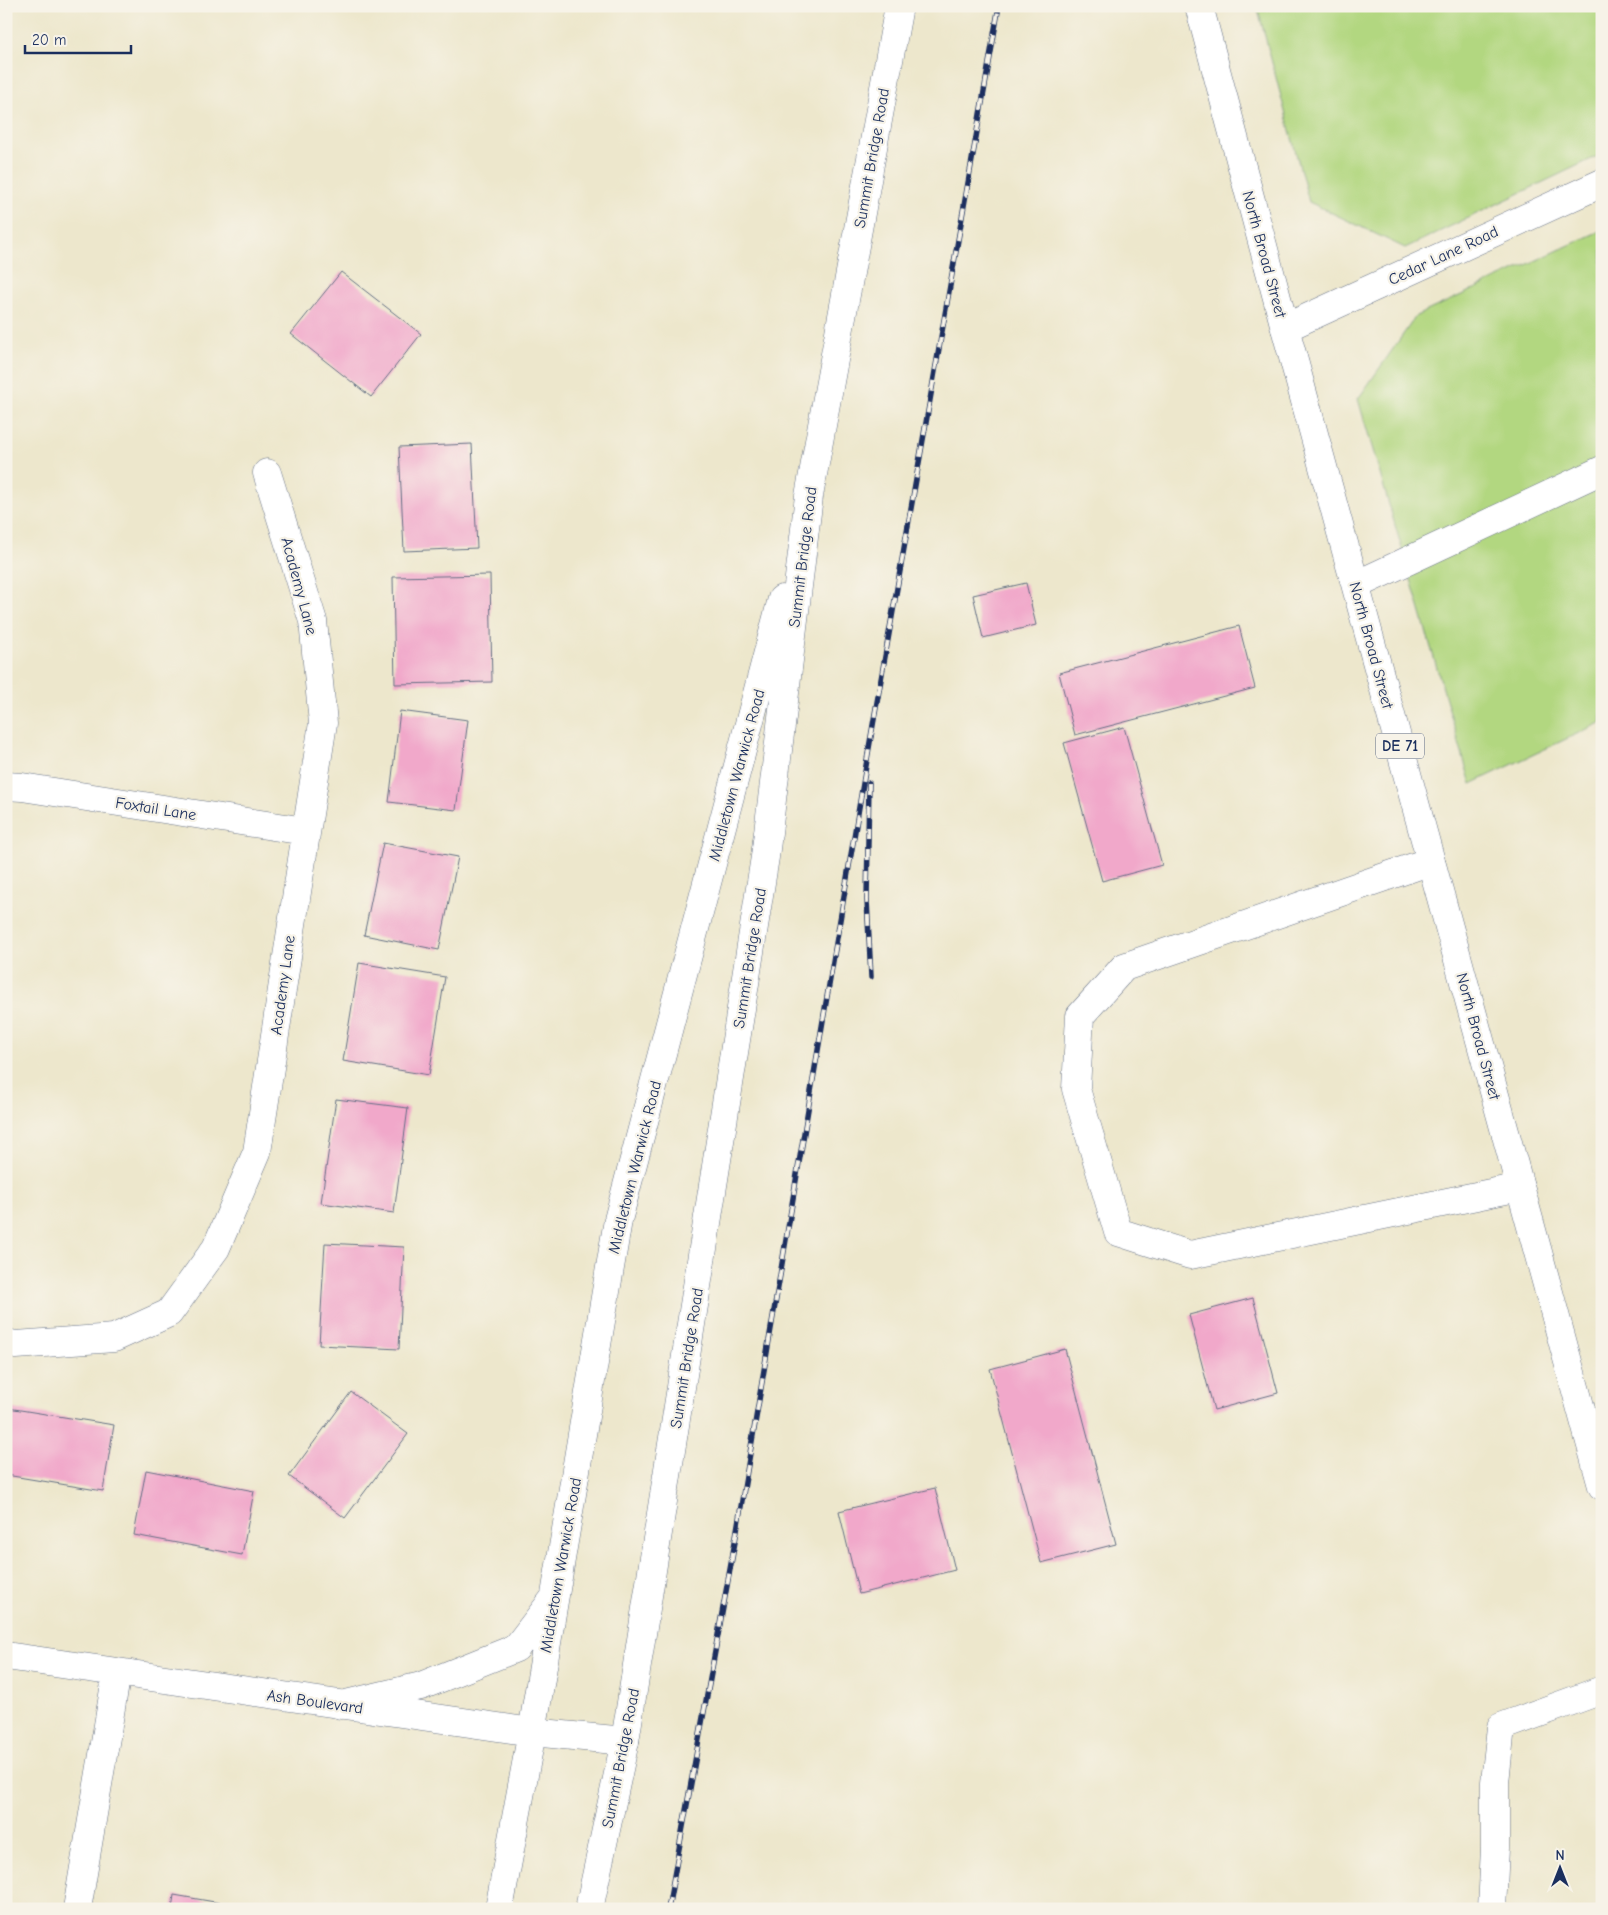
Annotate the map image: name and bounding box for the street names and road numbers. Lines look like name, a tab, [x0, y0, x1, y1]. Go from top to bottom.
street label: Summit Bridge Road	[851, 87, 893, 230]
street label: North Broad Street	[1238, 189, 1290, 320]
street label: Cedar Lane Road	[1386, 223, 1501, 289]
street label: Summit Bridge Road	[785, 486, 821, 629]
street label: Academy Lane	[277, 535, 321, 637]
street label: North Broad Street	[1345, 580, 1397, 711]
street label: Middletown Warwick Road	[705, 687, 769, 863]
road number: DE 71	[1376, 734, 1424, 758]
street label: Foxtail Lane	[114, 794, 198, 824]
street label: Summit Bridge Road	[730, 887, 770, 1030]
street label: Academy Lane	[267, 934, 299, 1036]
street label: North Broad Street	[1452, 971, 1504, 1102]
street label: Middletown Warwick Road	[605, 1079, 665, 1256]
street label: Summit Bridge Road	[667, 1287, 707, 1430]
street label: Middletown Warwick Road	[537, 1476, 585, 1654]
street label: Ash Boulevard	[266, 1686, 364, 1718]
street label: Summit Bridge Road	[599, 1687, 643, 1830]

